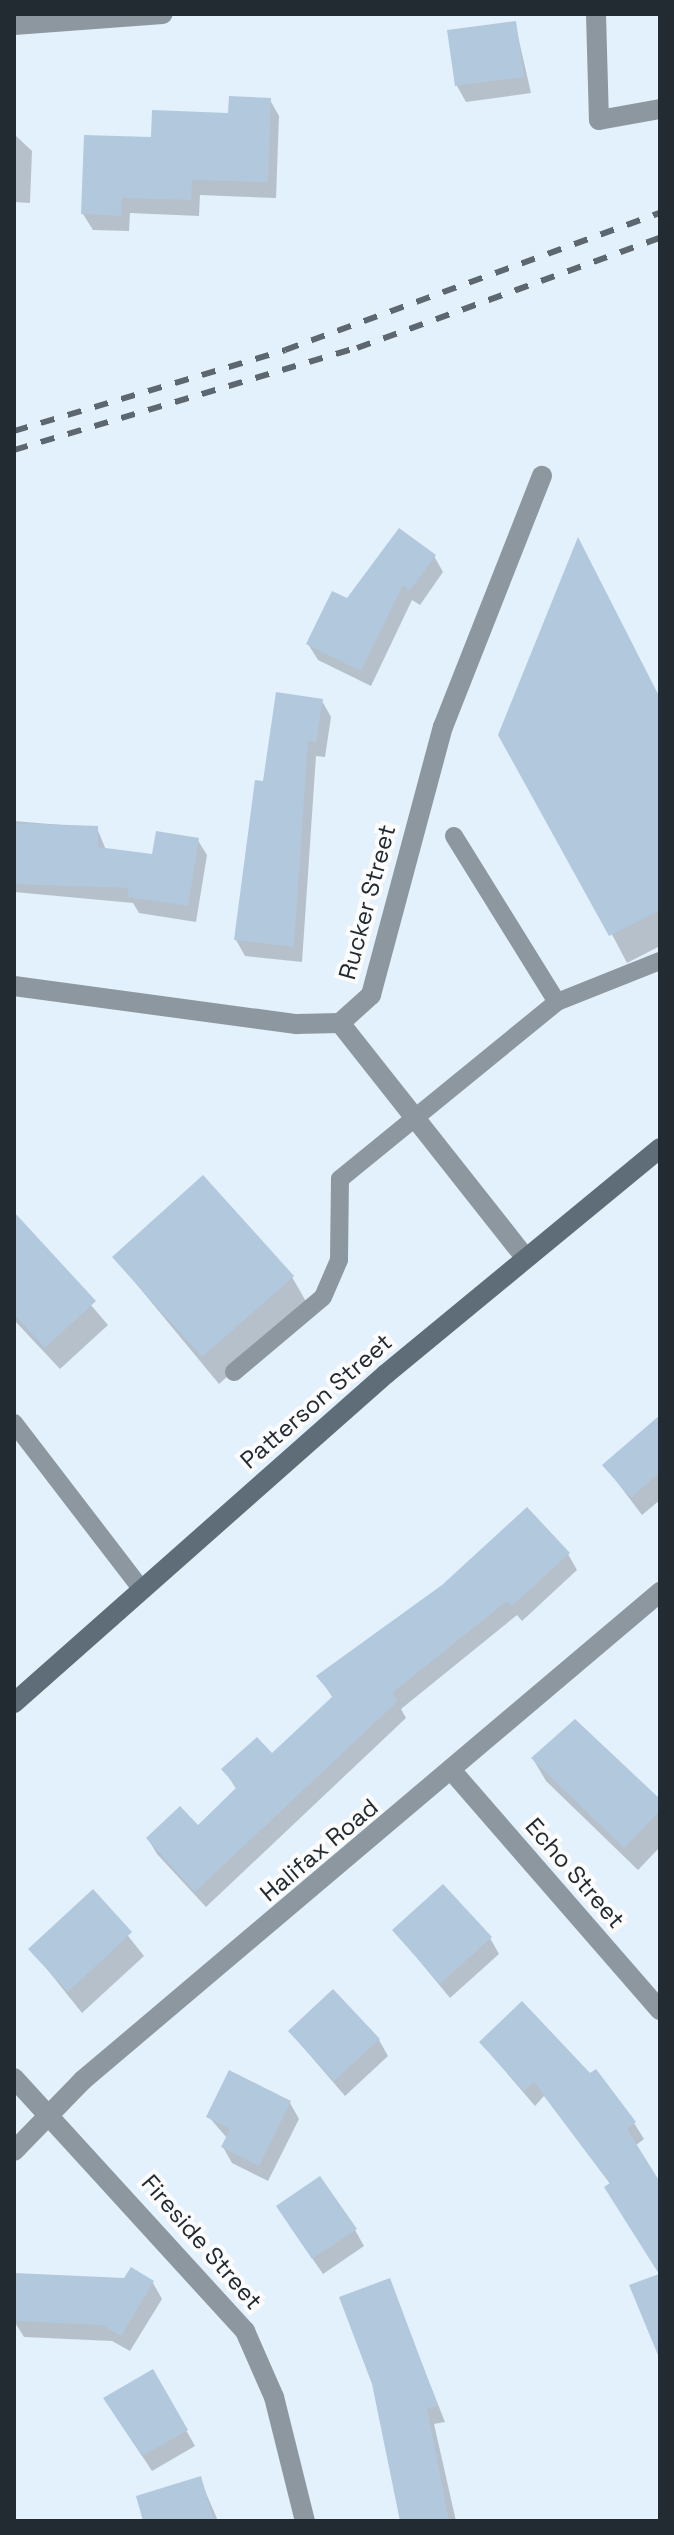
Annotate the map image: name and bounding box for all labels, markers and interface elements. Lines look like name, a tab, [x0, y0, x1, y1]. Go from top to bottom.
street label: Rucker Street	[332, 821, 402, 983]
street label: Patterson Street	[234, 1327, 398, 1475]
street label: Halifax Road	[254, 1792, 384, 1908]
street label: Echo Street	[519, 1812, 631, 1934]
street label: Fireside Street	[136, 2169, 268, 2315]

